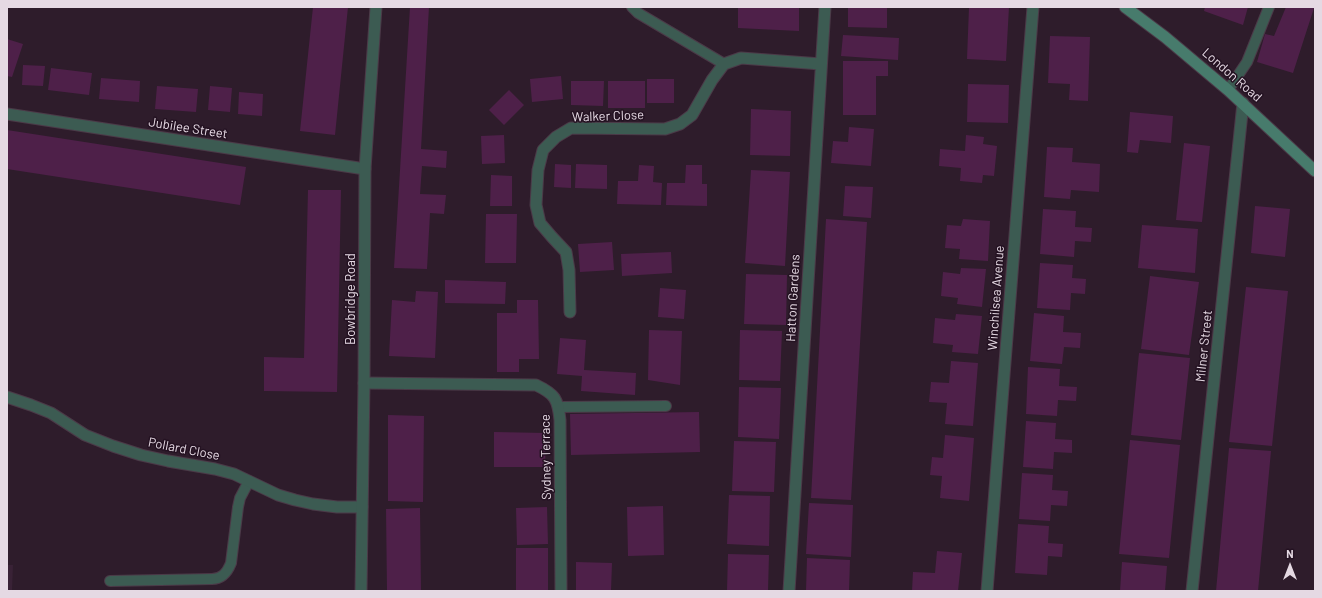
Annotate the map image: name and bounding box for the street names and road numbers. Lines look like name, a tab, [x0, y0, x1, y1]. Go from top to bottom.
street label: London Road	[1199, 45, 1265, 105]
street label: Walker Close	[572, 107, 644, 125]
street label: Jubilee Street	[147, 114, 229, 142]
street label: Winchilsea Avenue	[985, 245, 1007, 351]
street label: Bowbridge Road	[343, 253, 359, 345]
street label: Hatton Gardens	[783, 254, 803, 342]
street label: Milner Street	[1192, 309, 1216, 383]
street label: Sydney Terrace	[537, 414, 555, 500]
street label: Pollard Close	[147, 434, 221, 464]

